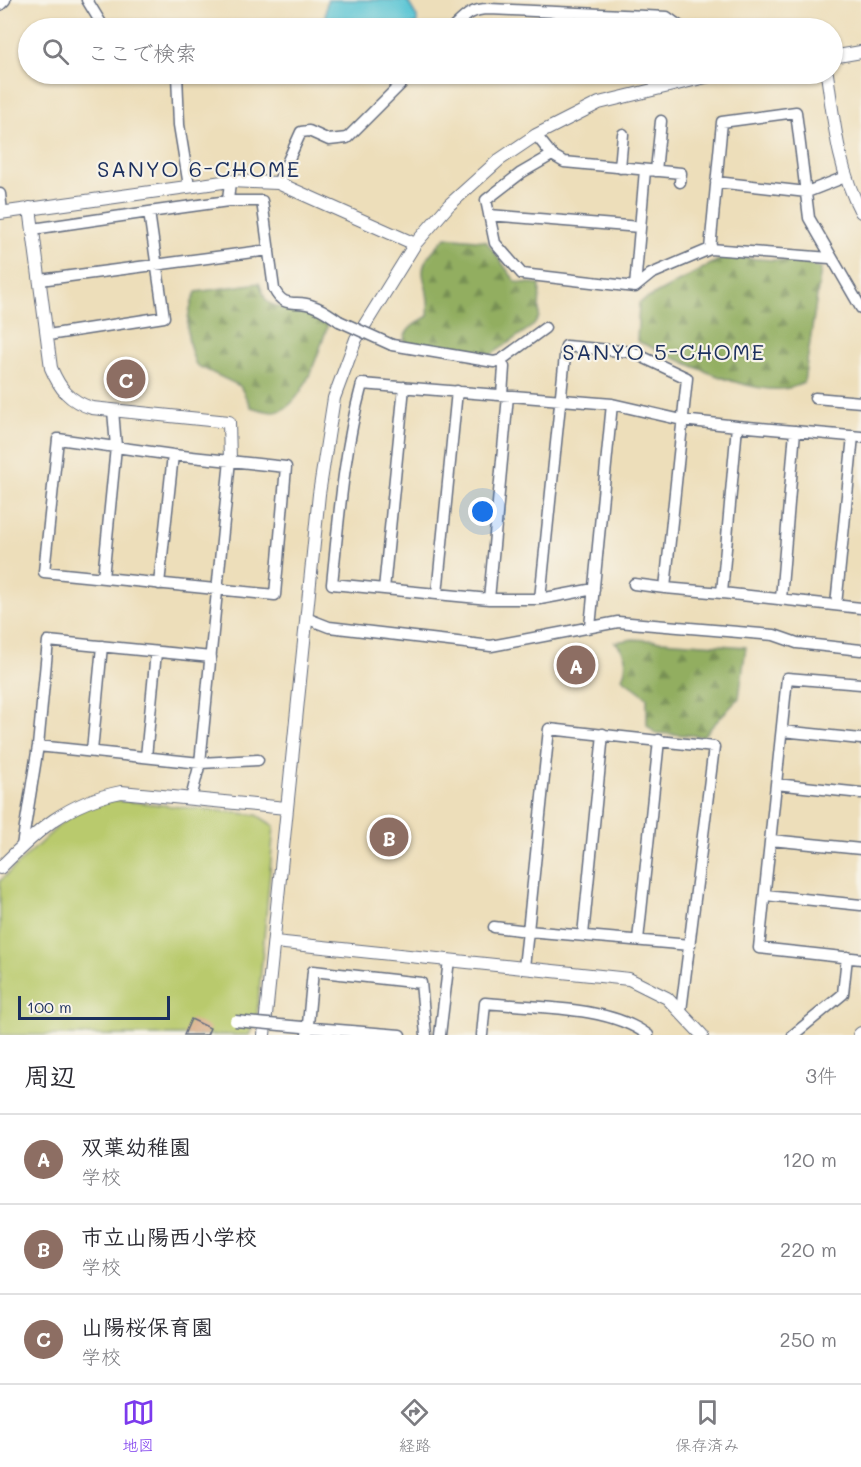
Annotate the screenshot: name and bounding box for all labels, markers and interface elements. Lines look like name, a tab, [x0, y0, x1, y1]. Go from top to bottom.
search box	[18, 18, 843, 84]
icon: search	[39, 35, 72, 68]
text: ここで検索	[87, 38, 197, 67]
district label: SANYO 6-CHOME	[97, 154, 301, 183]
district label: SANYO 5-CHOME	[562, 337, 766, 366]
pin: C	[106, 356, 146, 401]
your location	[468, 497, 497, 526]
pin: A	[556, 642, 596, 688]
pin: B	[370, 814, 408, 860]
scale bar	[18, 993, 170, 1020]
text: 100 m	[27, 996, 72, 1017]
text: 周辺	[24, 1059, 76, 1093]
text: 3件	[805, 1062, 837, 1088]
text: 双葉幼稚園	[81, 1132, 191, 1161]
text: A	[37, 1146, 50, 1172]
text: 120 m	[782, 1146, 837, 1172]
text: 学校	[81, 1163, 121, 1189]
text: 市立山陽西小学校	[81, 1222, 257, 1251]
text: B	[37, 1236, 50, 1262]
text: 220 m	[780, 1236, 837, 1262]
text: 学校	[81, 1253, 121, 1279]
text: 山陽桜保育園	[81, 1312, 213, 1341]
text: C	[36, 1326, 51, 1352]
text: 250 m	[780, 1326, 837, 1352]
text: 学校	[81, 1343, 121, 1369]
tab: 地図	[122, 1396, 155, 1456]
tab: 経路	[398, 1396, 431, 1456]
tab: 保存済み	[675, 1396, 739, 1456]

